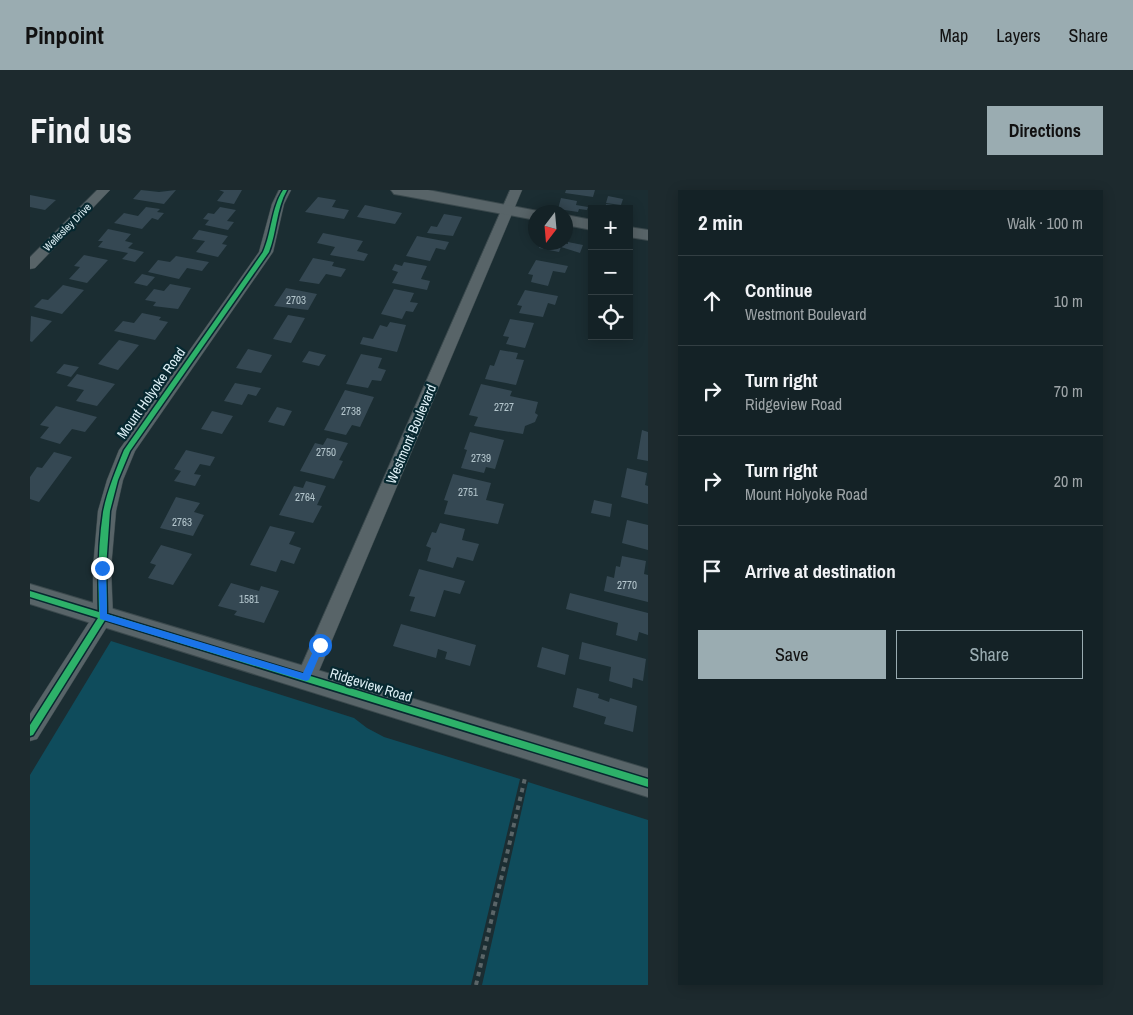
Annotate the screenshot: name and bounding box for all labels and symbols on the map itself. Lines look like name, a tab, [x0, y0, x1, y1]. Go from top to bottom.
street label: Wellesley Drive	[40, 200, 94, 254]
north arrow	[528, 205, 573, 250]
house number: 2703	[286, 293, 306, 307]
street label: Mount Holyoke Road	[113, 344, 189, 442]
street label: Westmont Boulevard	[382, 382, 440, 486]
house number: 2727	[494, 400, 514, 414]
house number: 2738	[341, 404, 361, 418]
house number: 2750	[316, 445, 336, 459]
house number: 2739	[471, 451, 491, 465]
house number: 2751	[458, 485, 478, 499]
house number: 2764	[295, 490, 315, 504]
house number: 2763	[172, 515, 192, 529]
route end	[91, 557, 114, 580]
house number: 2770	[617, 578, 637, 592]
house number: 1581	[239, 592, 259, 606]
route start	[309, 634, 332, 657]
street label: Ridgeview Road	[328, 664, 414, 706]

